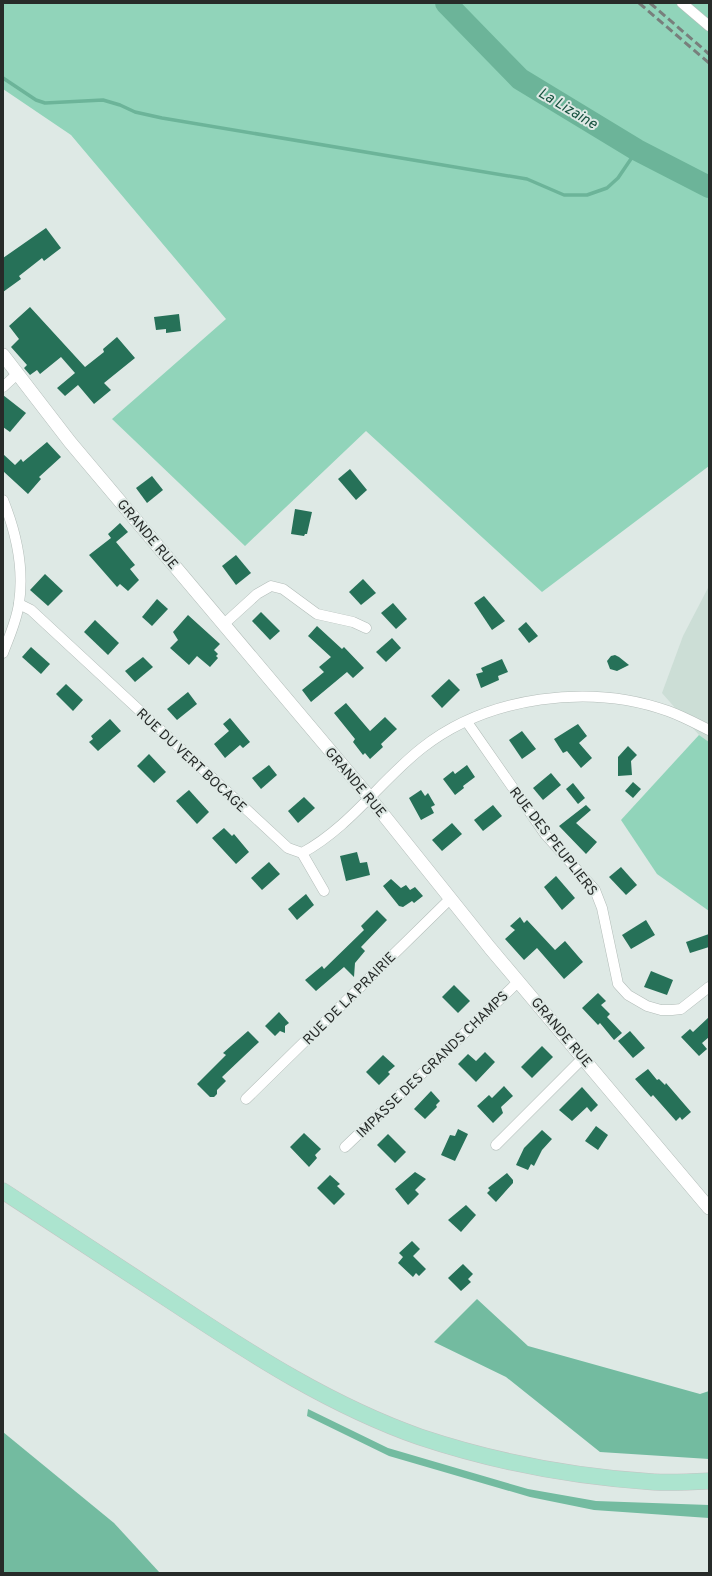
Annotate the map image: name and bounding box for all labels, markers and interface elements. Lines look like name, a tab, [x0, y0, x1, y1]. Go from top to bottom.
water label: La Lizaine	[534, 84, 600, 134]
street label: GRANDE RUE	[113, 497, 181, 573]
street label: RUE DU VERT BOCAGE	[132, 706, 250, 817]
street label: GRANDE RUE	[321, 745, 389, 821]
street label: RUE DES PEUPLIERS	[505, 784, 600, 900]
street label: RUE DE LA PRAIRIE	[300, 949, 400, 1049]
street label: IMPASSE DES GRANDS CHAMPS	[354, 988, 512, 1142]
street label: GRANDE RUE	[527, 995, 595, 1071]

